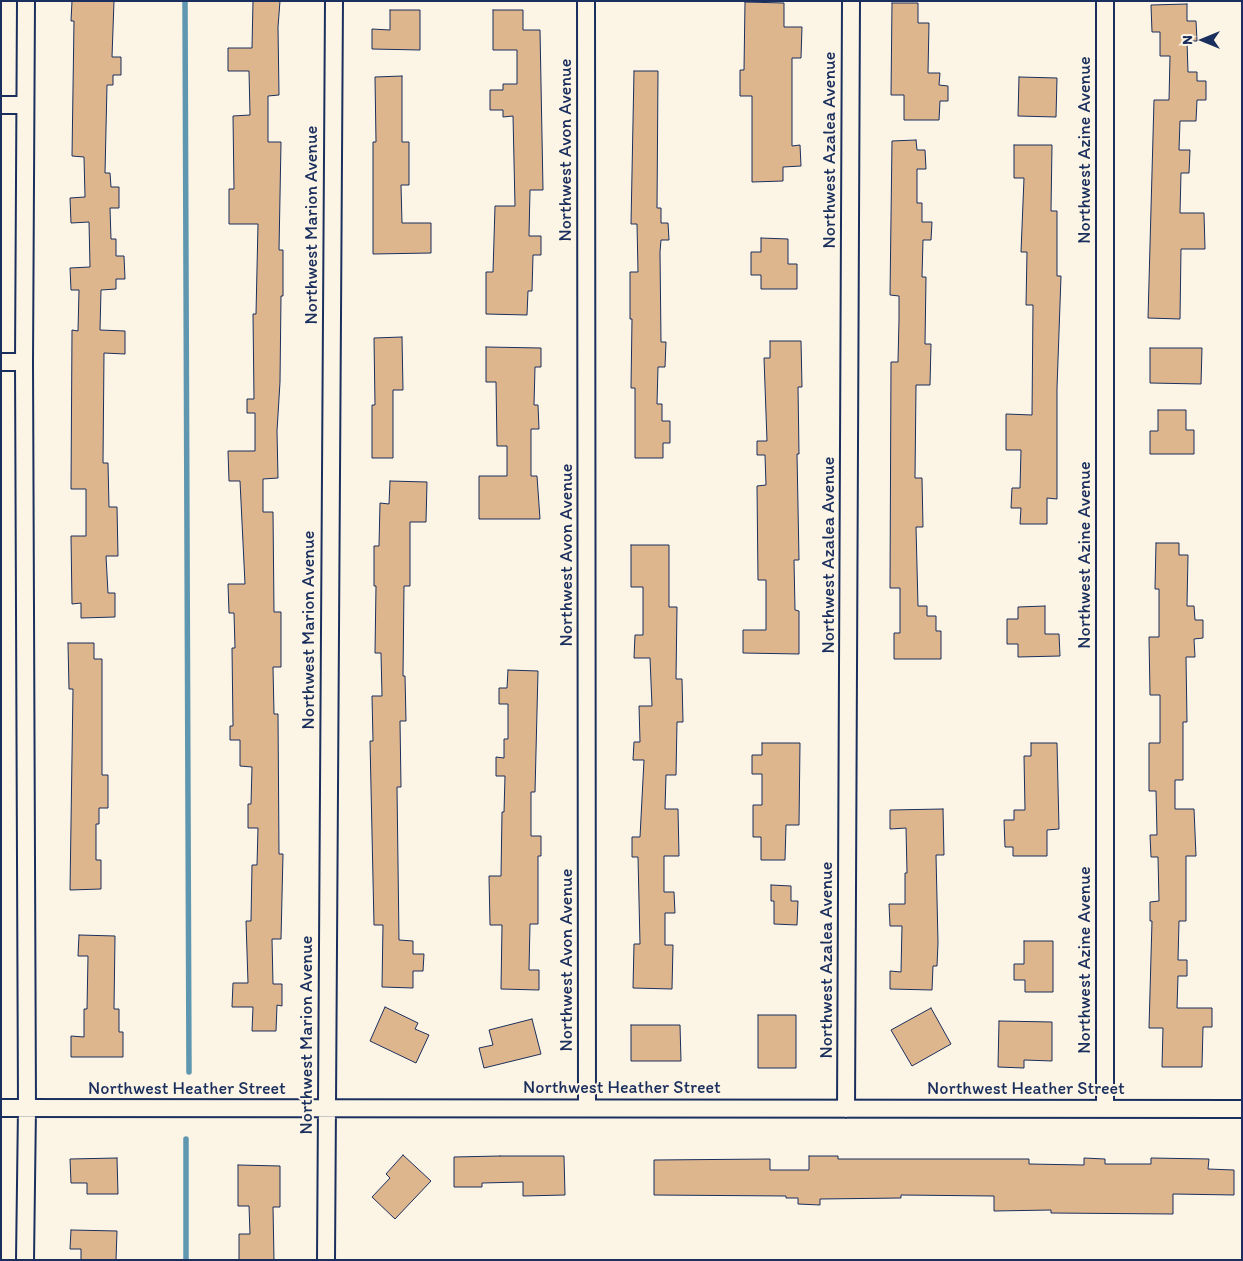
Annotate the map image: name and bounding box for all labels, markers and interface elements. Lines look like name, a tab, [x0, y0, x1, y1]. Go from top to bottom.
north arrow	[1178, 15, 1228, 65]
text: N	[1179, 35, 1196, 45]
street label: Northwest Azalea Avenue	[819, 51, 841, 249]
street label: Northwest Azine Avenue	[1074, 56, 1096, 244]
street label: Northwest Avon Avenue	[555, 58, 577, 242]
street label: Northwest Marion Avenue	[301, 126, 323, 324]
street label: Northwest Azalea Avenue	[818, 456, 840, 654]
street label: Northwest Azine Avenue	[1074, 461, 1096, 649]
street label: Northwest Avon Avenue	[556, 463, 578, 647]
street label: Northwest Marion Avenue	[298, 531, 320, 729]
street label: Northwest Azalea Avenue	[816, 861, 838, 1059]
street label: Northwest Azine Avenue	[1074, 866, 1096, 1054]
street label: Northwest Avon Avenue	[556, 868, 578, 1052]
street label: Northwest Marion Avenue	[296, 936, 318, 1134]
street label: Northwest Heather Street	[523, 1077, 721, 1099]
street label: Northwest Heather Street	[88, 1078, 286, 1100]
street label: Northwest Heather Street	[927, 1078, 1125, 1100]

